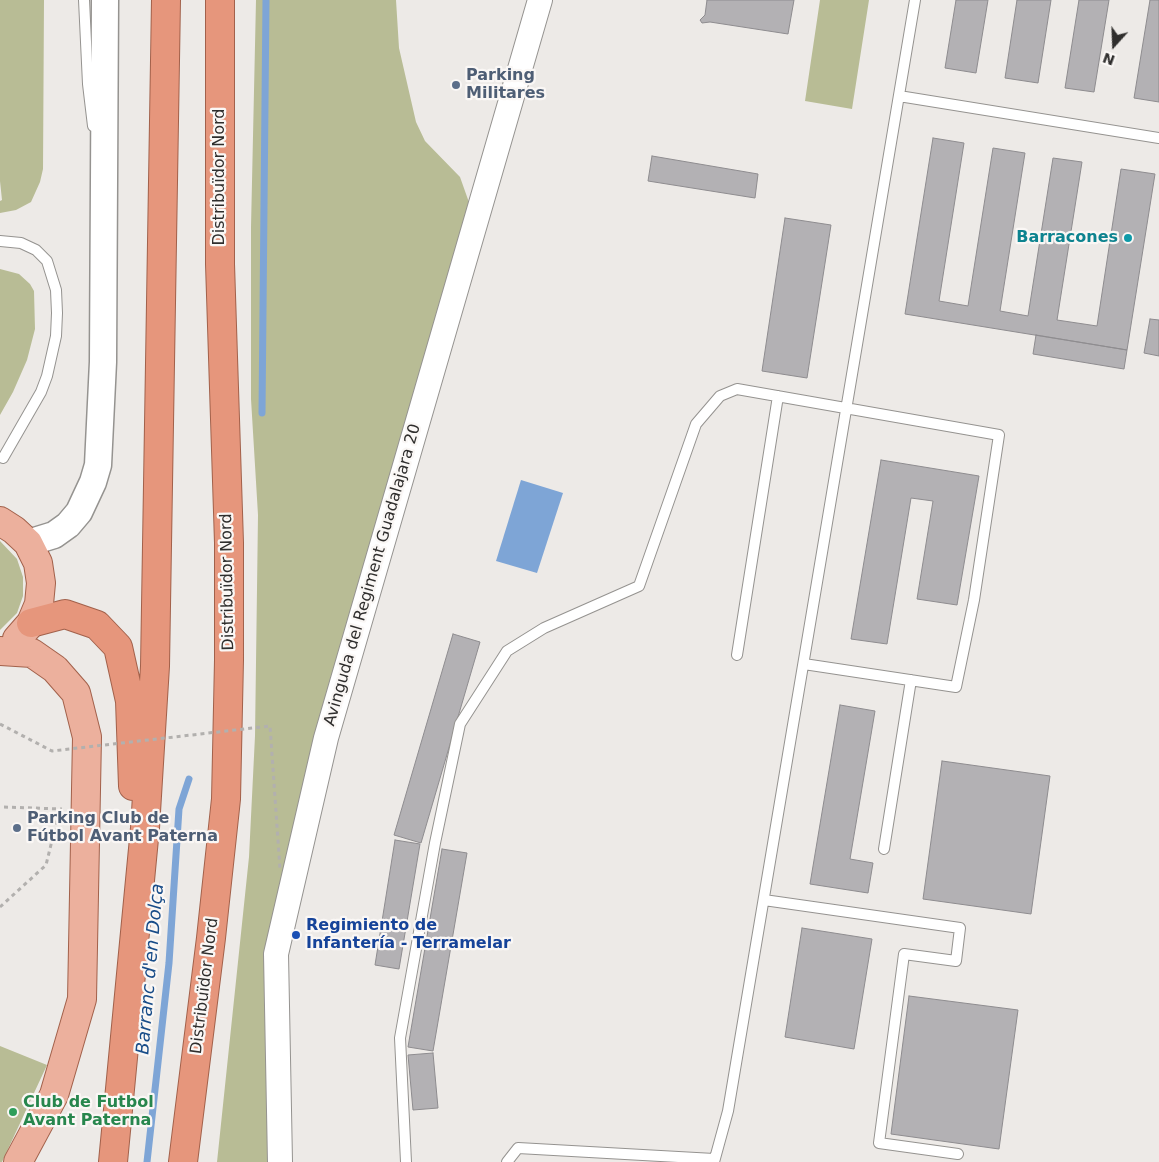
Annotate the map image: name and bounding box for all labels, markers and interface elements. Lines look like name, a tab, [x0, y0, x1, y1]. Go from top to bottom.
north arrow	[1089, 20, 1139, 70]
text: N	[1101, 50, 1117, 69]
place label: Parking Militares	[466, 66, 545, 104]
marker: Parking Militares	[450, 79, 462, 91]
street label: Distribuïdor Nord	[210, 109, 230, 245]
place label: Barracones	[1016, 228, 1118, 248]
marker: Barracones	[1122, 232, 1134, 244]
street label: Avinguda del Regiment Guadalajara 20	[321, 422, 425, 728]
street label: Distribuïdor Nord	[217, 513, 239, 651]
place label: Parking Club de Fútbol Avant Paterna	[27, 809, 218, 847]
marker: Parking Club de Fútbol Avant Paterna	[11, 822, 23, 834]
water label: Barranc d'en Dolça	[133, 883, 169, 1055]
place label: Regimiento de Infantería - Terramelar	[306, 916, 511, 954]
street label: Distribuïdor Nord	[187, 917, 223, 1055]
marker: Regimiento de Infantería - Terramelar	[290, 929, 302, 941]
place label: Club de Futbol Avant Paterna	[23, 1093, 154, 1131]
marker: Club de Futbol Avant Paterna	[7, 1106, 19, 1118]

